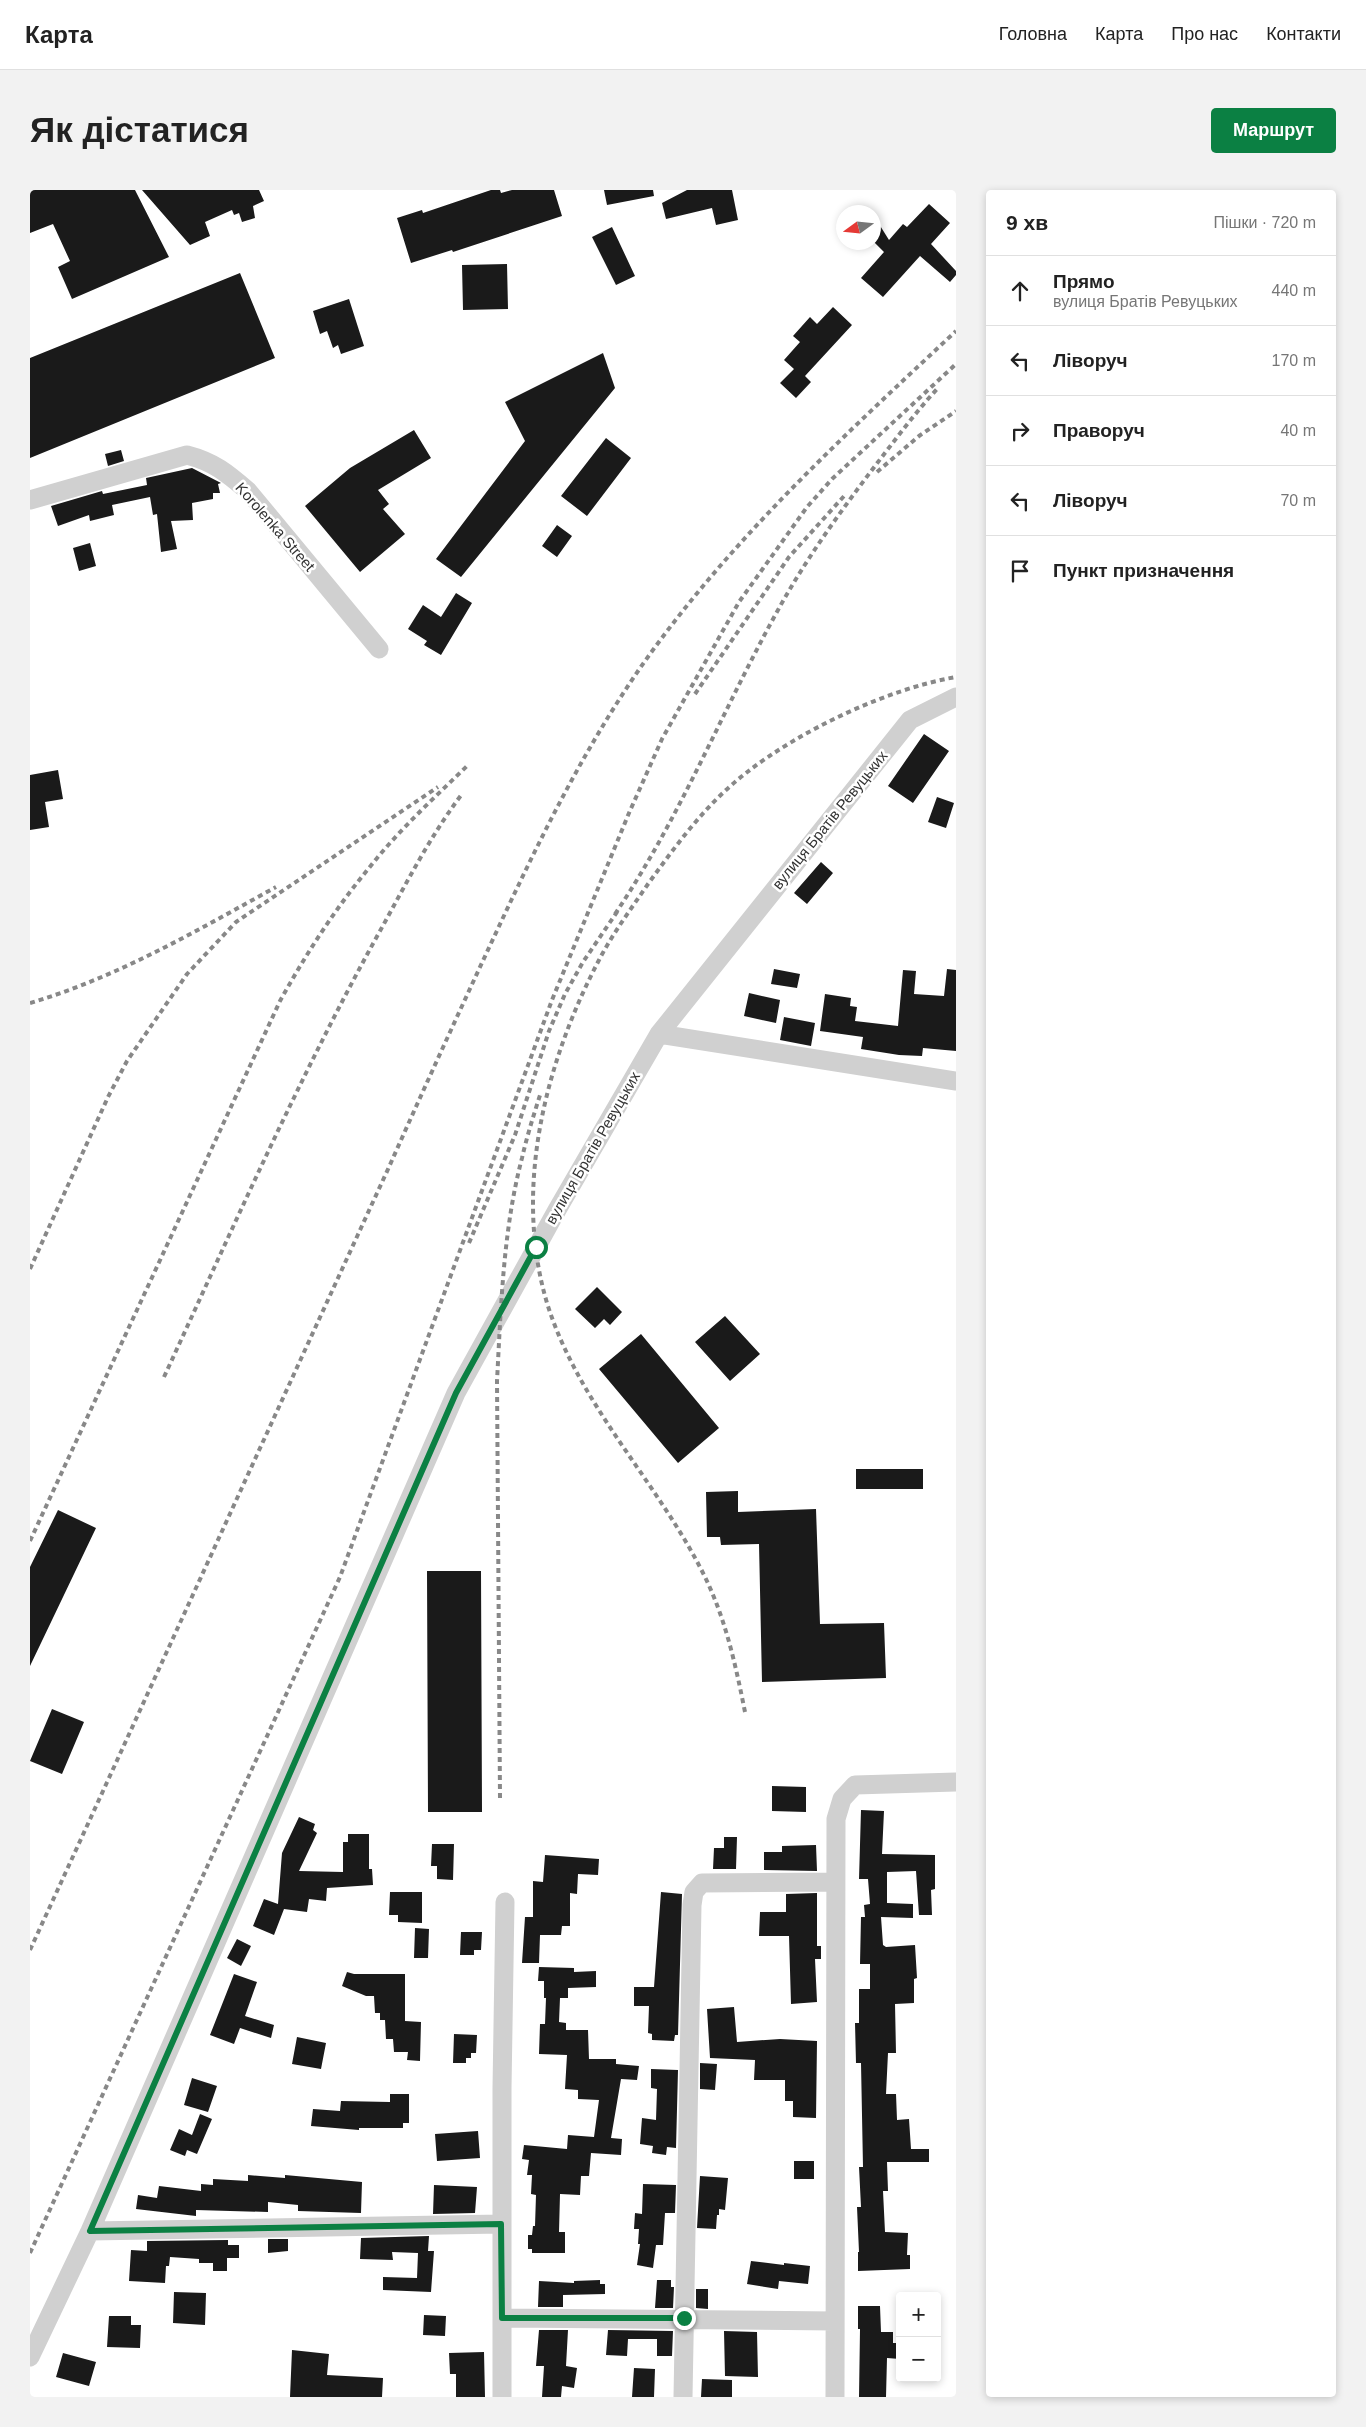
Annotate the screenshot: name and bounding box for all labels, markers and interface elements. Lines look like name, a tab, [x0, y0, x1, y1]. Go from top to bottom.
text: Карта	[25, 21, 93, 48]
text: Головна	[999, 24, 1067, 44]
text: Карта	[1095, 24, 1143, 44]
text: Про нас	[1171, 24, 1238, 44]
text: Контакти	[1266, 24, 1341, 44]
button: Маршрут	[1211, 108, 1336, 153]
text: Як дістатися	[30, 110, 249, 149]
north arrow	[836, 205, 881, 250]
text: 9 хв	[1006, 211, 1048, 234]
text: Пішки · 720 m	[1213, 214, 1316, 231]
text: Прямо	[1053, 271, 1115, 292]
icon: ahead	[1006, 277, 1034, 305]
text: 440 m	[1272, 282, 1316, 299]
text: вулиця Братів Ревуцьких	[1053, 293, 1238, 310]
icon: left	[1006, 347, 1034, 375]
text: Ліворуч	[1053, 350, 1128, 371]
text: 170 m	[1272, 352, 1316, 369]
icon: right	[1006, 417, 1034, 445]
text: Праворуч	[1053, 420, 1145, 441]
text: 40 m	[1280, 422, 1316, 439]
street label: Korolenka Street	[232, 479, 319, 575]
icon: left	[1006, 487, 1034, 515]
text: Ліворуч	[1053, 490, 1128, 511]
text: 70 m	[1280, 492, 1316, 509]
icon: arrive	[1006, 557, 1034, 585]
text: Пункт призначення	[1053, 560, 1234, 581]
street label: вулиця Братів Ревуцьких	[769, 747, 891, 892]
street label: вулиця Братів Ревуцьких	[542, 1068, 643, 1227]
route start	[525, 1236, 548, 1259]
map controls	[896, 2292, 941, 2382]
button: +	[896, 2292, 941, 2337]
route end	[673, 2307, 696, 2330]
button: −	[896, 2337, 941, 2382]

